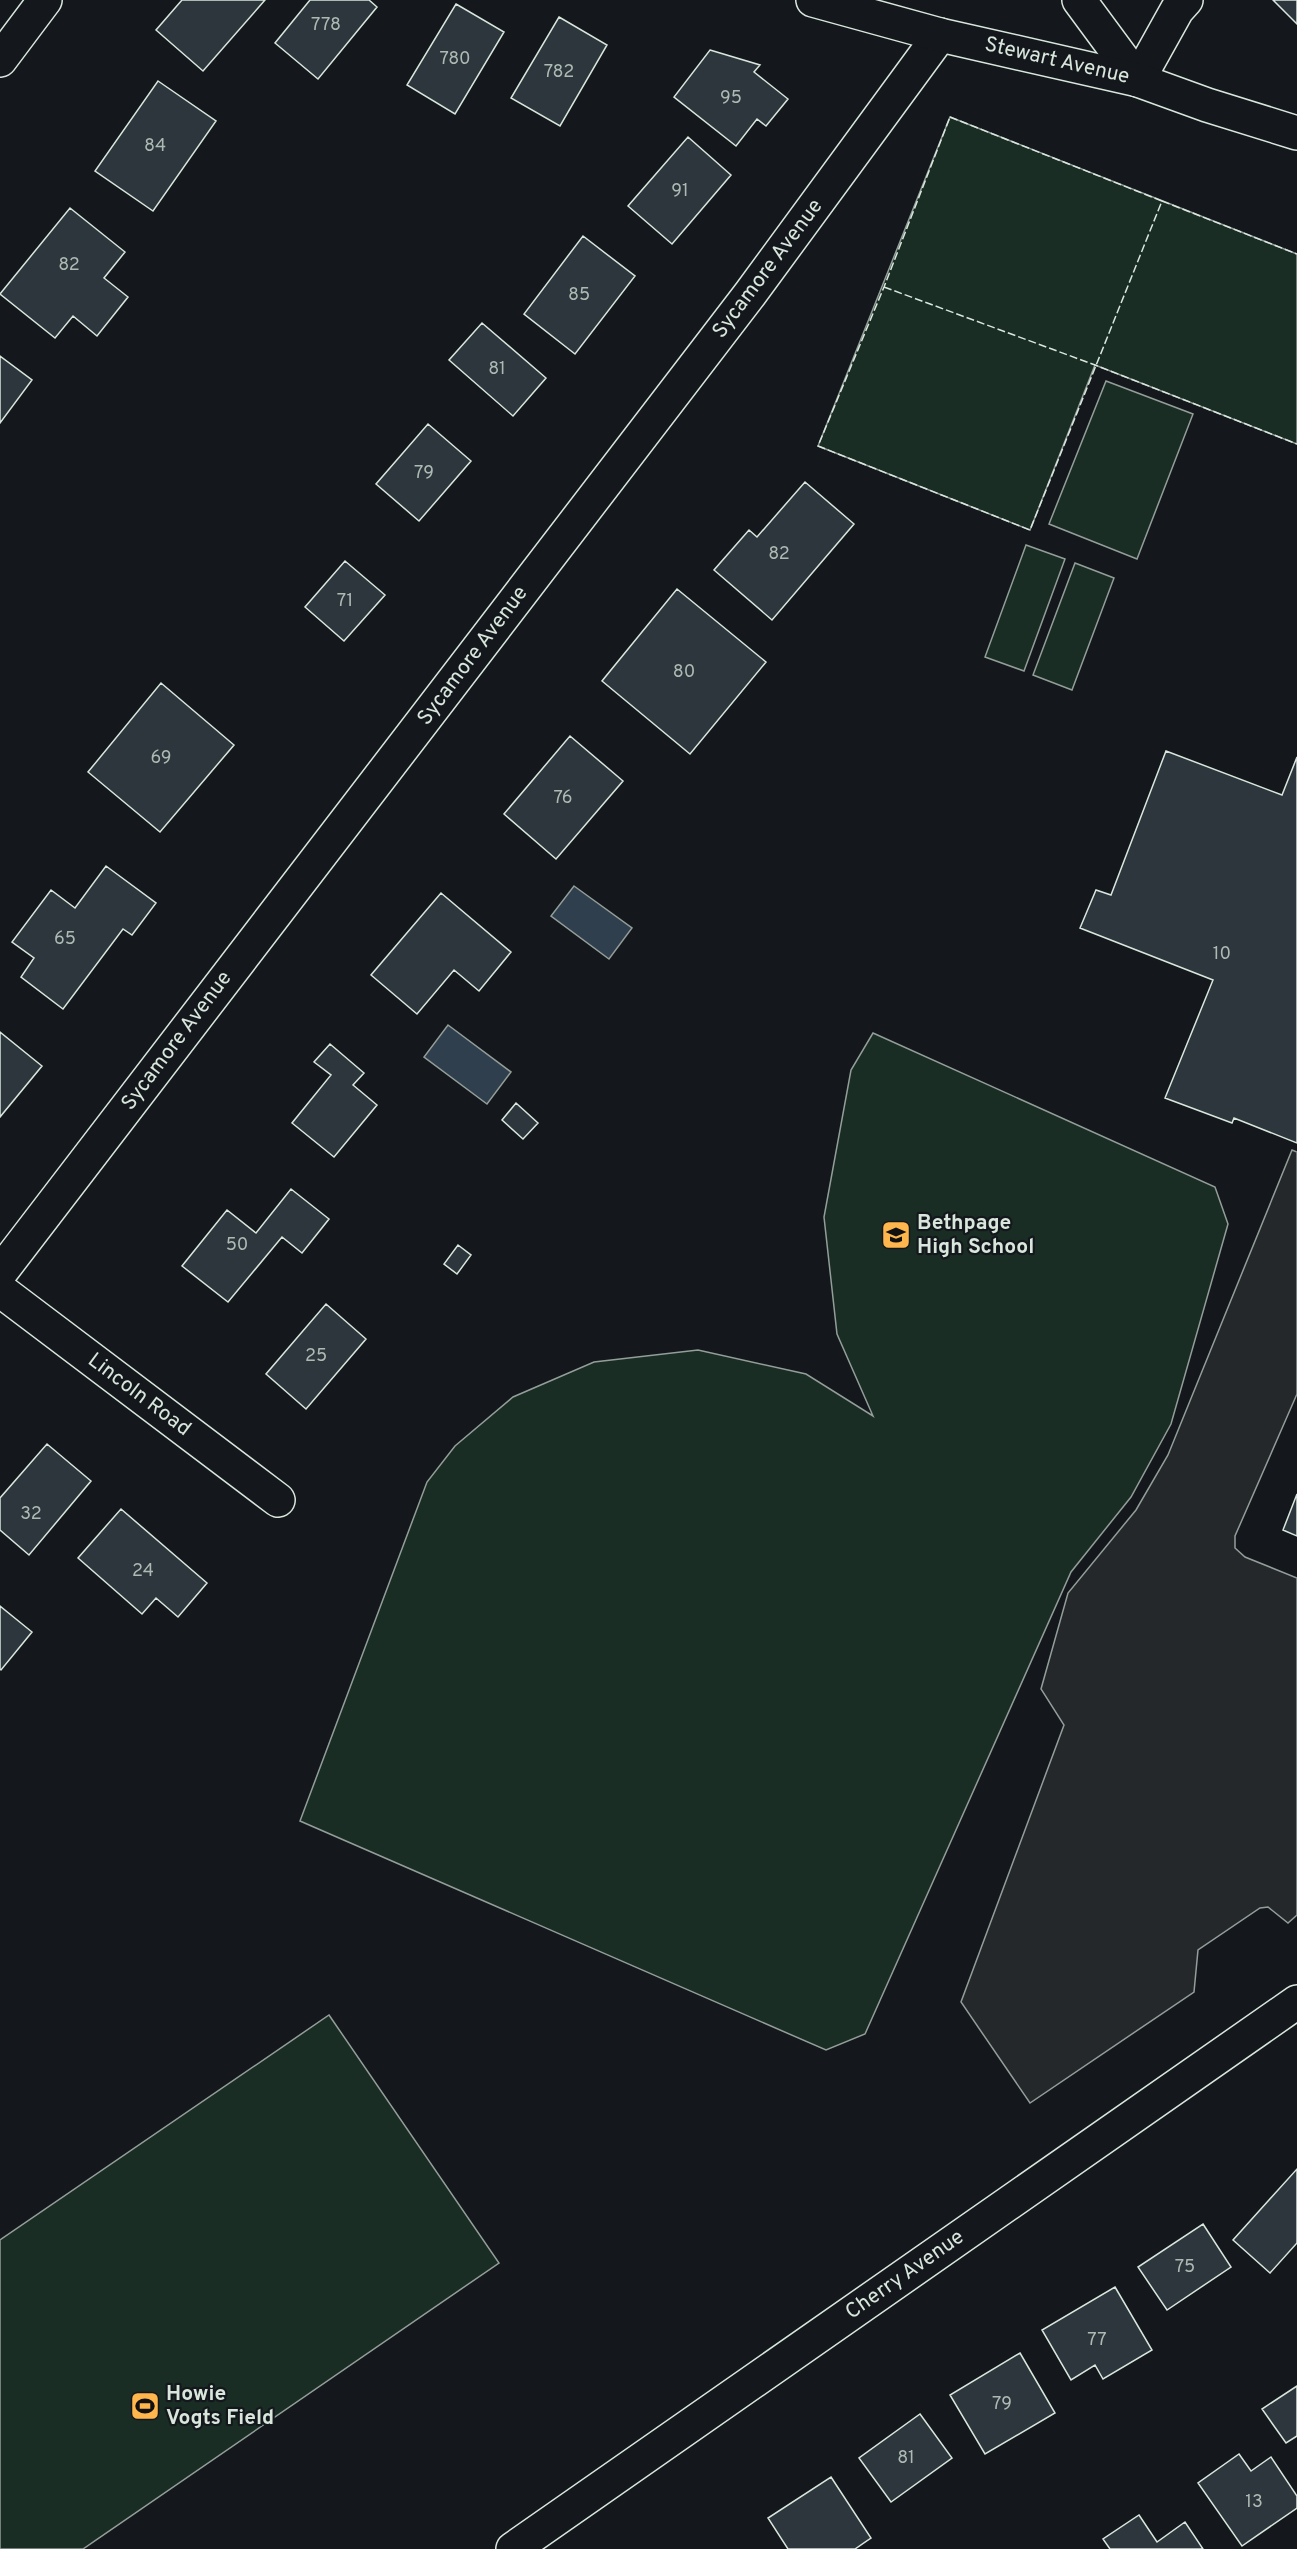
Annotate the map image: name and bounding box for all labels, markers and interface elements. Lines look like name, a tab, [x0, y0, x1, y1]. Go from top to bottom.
house number: 778	[311, 14, 341, 37]
street label: Stewart Avenue	[982, 31, 1132, 91]
house number: 780	[439, 48, 471, 71]
house number: 782	[544, 61, 574, 84]
house number: 95	[720, 87, 742, 110]
house number: 84	[144, 135, 166, 158]
house number: 91	[671, 180, 689, 203]
street label: Sycamore Avenue	[707, 194, 829, 344]
house number: 82	[58, 254, 80, 277]
house number: 85	[568, 284, 590, 307]
house number: 81	[488, 358, 506, 381]
house number: 79	[414, 462, 434, 485]
house number: 82	[768, 543, 790, 566]
street label: Sycamore Avenue	[412, 581, 534, 731]
house number: 71	[337, 590, 353, 613]
house number: 80	[673, 661, 695, 684]
house number: 69	[151, 747, 171, 770]
house number: 76	[553, 787, 573, 810]
house number: 65	[54, 928, 76, 951]
house number: 10	[1213, 943, 1231, 966]
street label: Sycamore Avenue	[116, 966, 238, 1116]
place label: Bethpage High School	[917, 1210, 1034, 1261]
school or university icon: Bethpage High School	[880, 1219, 912, 1251]
house number: 50	[226, 1234, 248, 1257]
house number: 25	[305, 1345, 327, 1368]
street label: Lincoln Road	[82, 1347, 196, 1443]
house number: 32	[20, 1503, 42, 1526]
house number: 24	[132, 1560, 154, 1583]
street label: Cherry Avenue	[840, 2224, 970, 2326]
house number: 75	[1175, 2256, 1195, 2279]
house number: 77	[1087, 2329, 1107, 2352]
place label: Howie Vogts Field	[166, 2381, 274, 2432]
sports icon: Howie Vogts Field	[129, 2390, 161, 2422]
house number: 79	[992, 2393, 1012, 2416]
house number: 81	[897, 2447, 915, 2470]
house number: 13	[1245, 2491, 1263, 2514]

